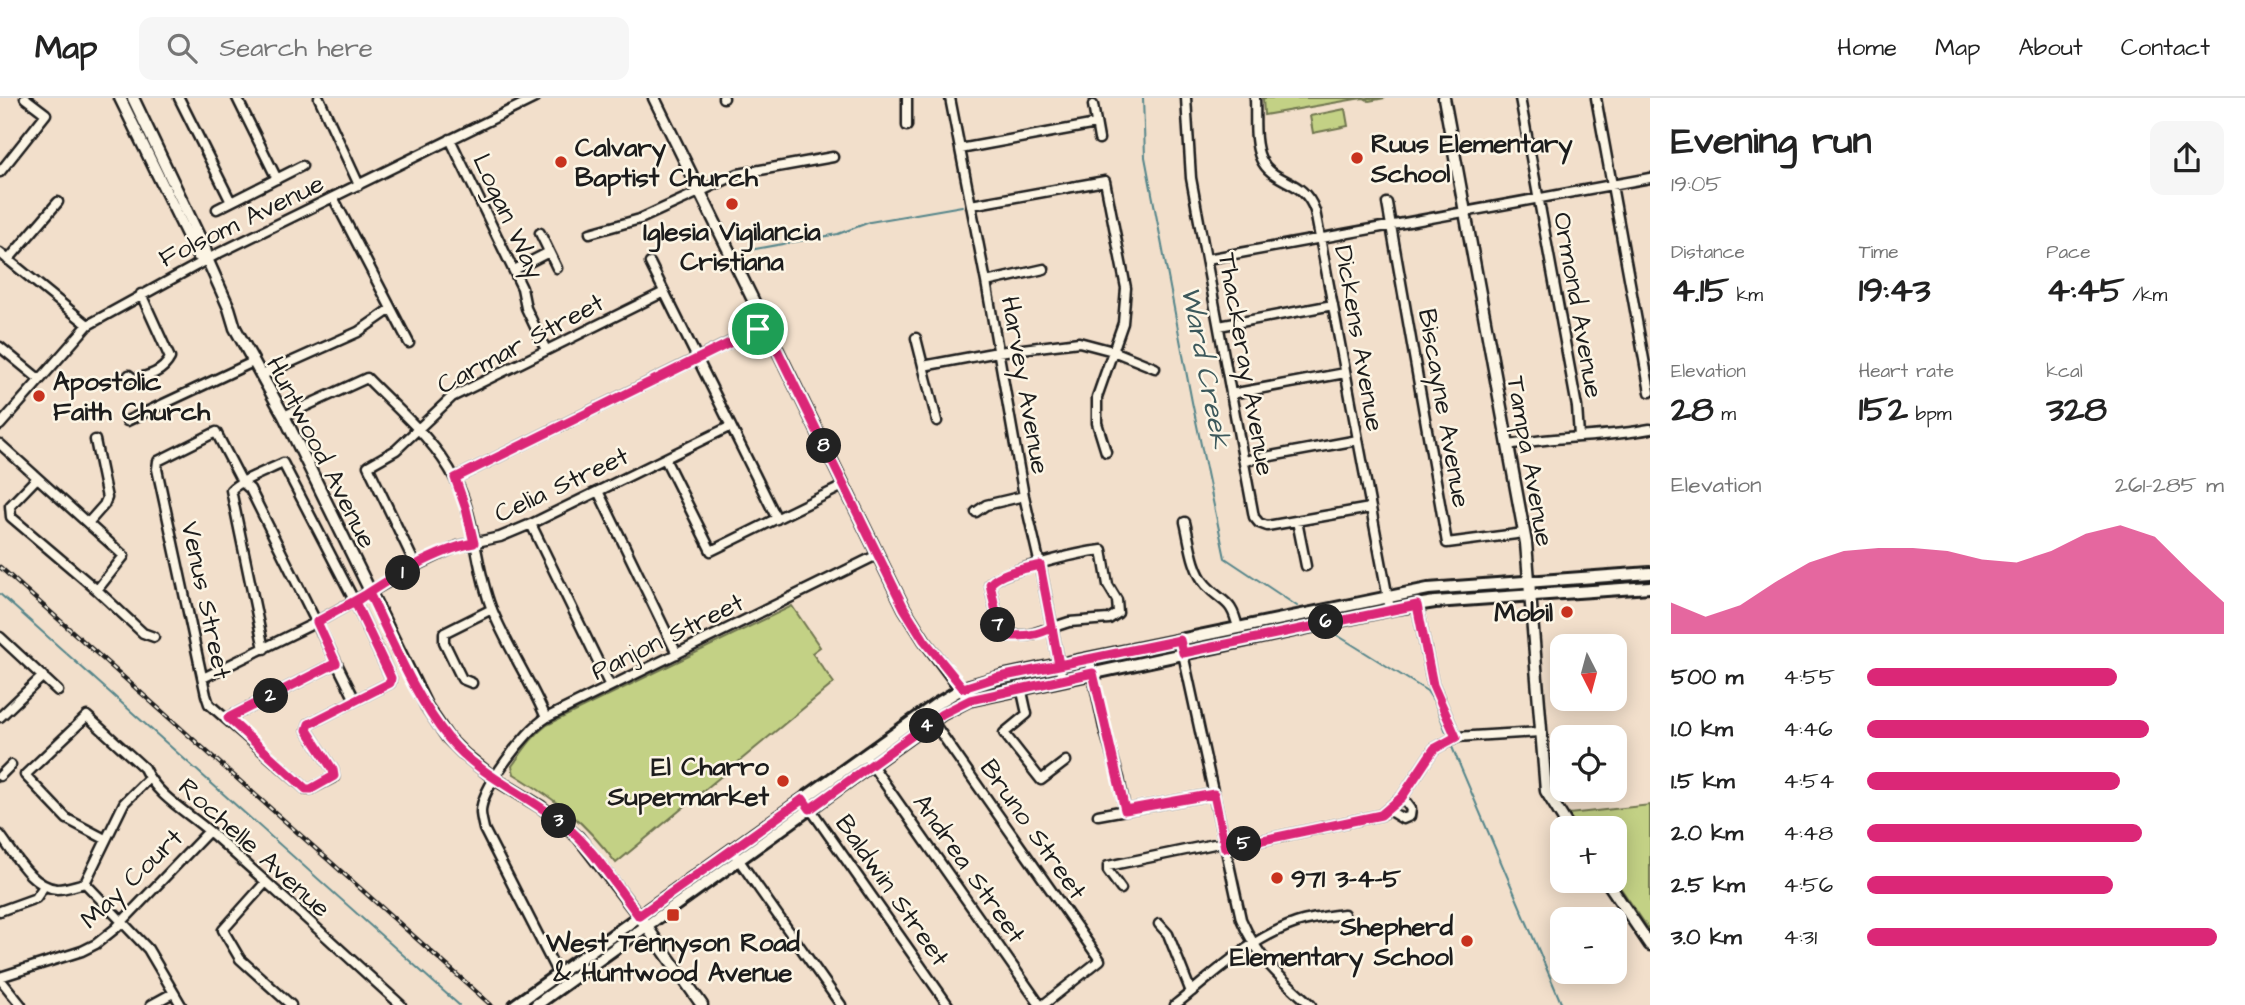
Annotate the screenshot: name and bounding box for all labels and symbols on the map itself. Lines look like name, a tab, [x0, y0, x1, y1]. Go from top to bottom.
place label: Ruus Elementary School	[1370, 126, 1573, 192]
place label: Calvary Baptist Church	[575, 130, 759, 196]
street label: Logan Way	[462, 148, 553, 286]
marker: Ruus Elementary School	[1349, 150, 1365, 166]
marker: Calvary Baptist Church	[553, 154, 569, 170]
street label: Folsom Avenue	[153, 165, 330, 276]
marker: Iglesia Vigilancia Cristiana	[724, 196, 740, 212]
street label: Ormond Avenue	[1544, 210, 1612, 401]
place label: Iglesia Vigilancia Cristiana	[643, 214, 822, 280]
street label: Dickens Avenue	[1325, 242, 1393, 434]
street label: Thackeray Avenue	[1207, 250, 1283, 479]
water label: Ward Creek	[1171, 283, 1241, 452]
street label: Carmar Street	[431, 284, 611, 403]
street label: Harvey Avenue	[990, 293, 1058, 477]
pin	[728, 299, 788, 359]
street label: Biscayne Avenue	[1407, 306, 1479, 511]
street label: Huntwood Avenue	[257, 350, 385, 555]
place label: Apostolic Faith Church	[53, 364, 211, 430]
street label: Tampa Avenue	[1497, 373, 1563, 549]
marker: Apostolic Faith Church	[31, 388, 47, 404]
pin: 8	[806, 428, 842, 464]
street label: Celia Street	[488, 438, 635, 532]
street label: Venus Street	[172, 518, 240, 683]
pin: 1	[386, 556, 420, 590]
street label: Panjon Street	[585, 584, 750, 689]
place label: Mobil	[1494, 595, 1553, 631]
pin: 6	[1308, 604, 1344, 640]
marker: Mobil	[1559, 604, 1575, 620]
pin: 7	[981, 608, 1016, 642]
north arrow	[1550, 634, 1628, 710]
pin: 2	[254, 678, 288, 714]
pin: 4	[909, 708, 944, 744]
place label: El Charro Supermarket	[607, 749, 769, 815]
street label: Bruno Street	[971, 752, 1095, 908]
street label: Rochelle Avenue	[170, 770, 338, 926]
marker: El Charro Supermarket	[775, 773, 791, 789]
street label: Andrea Street	[904, 786, 1034, 951]
pin: 3	[542, 804, 576, 838]
street label: Baldwin Street	[826, 807, 958, 974]
street label: May Court	[72, 820, 193, 938]
pin: 5	[1226, 826, 1262, 862]
place label: 971 3-4-5	[1291, 861, 1402, 897]
marker: 971 3-4-5	[1269, 870, 1285, 886]
marker: West Tennyson Road & Huntwood Avenue	[665, 907, 681, 923]
place label: Shepherd Elementary School	[1230, 909, 1454, 978]
place label: West Tennyson Road & Huntwood Avenue	[545, 925, 801, 991]
marker: Shepherd Elementary School	[1459, 933, 1475, 949]

